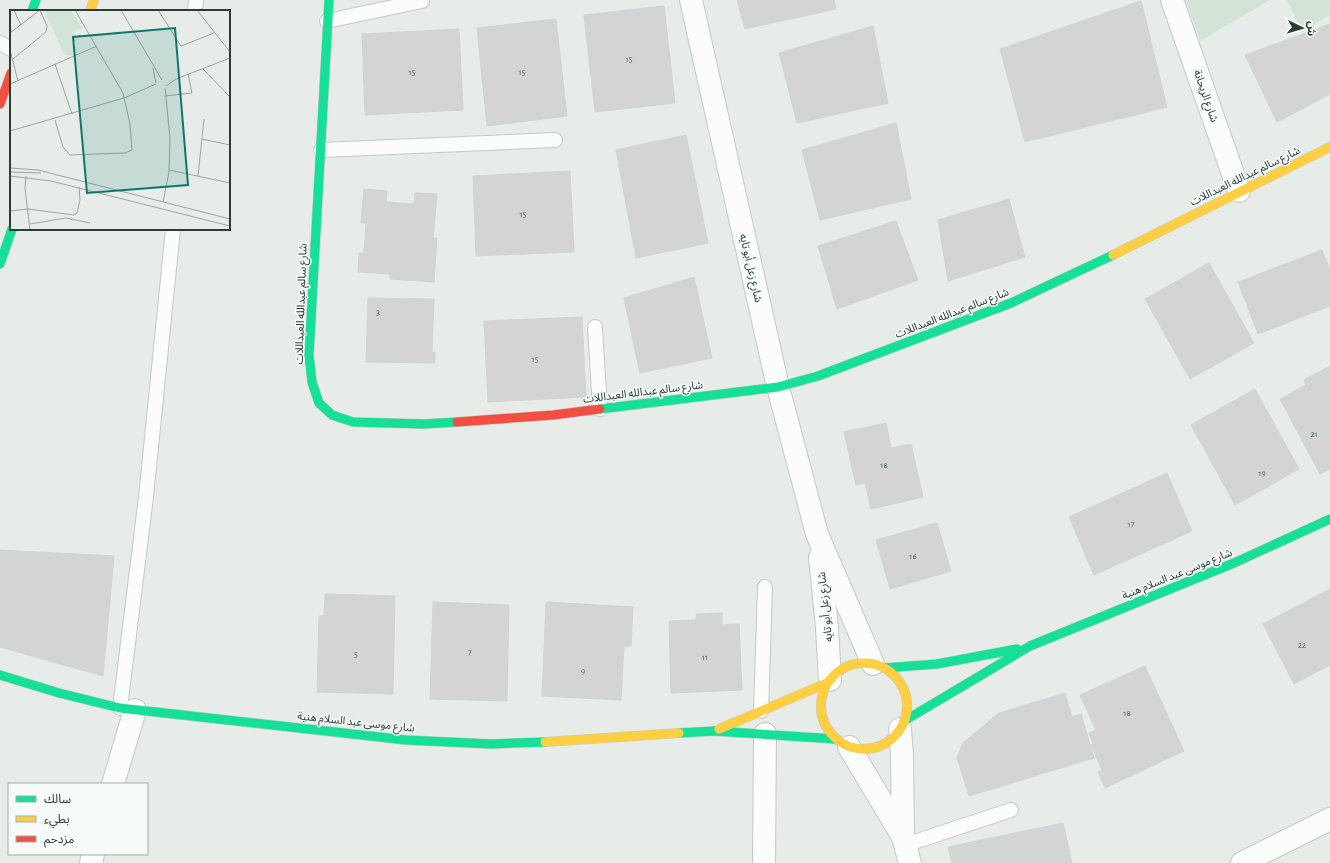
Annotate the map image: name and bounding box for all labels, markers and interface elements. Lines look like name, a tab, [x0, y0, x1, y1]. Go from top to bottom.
north arrow	[1282, 8, 1322, 48]
inset map	[10, 10, 230, 230]
text: ش	[1304, 21, 1318, 37]
house number: 15	[626, 55, 633, 64]
house number: 15	[409, 68, 416, 77]
house number: 15	[519, 68, 526, 77]
street label: شارع الريحانة	[1190, 68, 1220, 125]
street label: شارع سالم عبدالله العبداللات	[1188, 144, 1303, 210]
house number: 15	[520, 210, 527, 219]
street label: شارع زعل أبو تايه	[736, 232, 766, 304]
street label: شارع سالم عبدالله العبداللات	[293, 243, 312, 365]
street label: شارع سالم عبدالله العبداللات	[894, 286, 1012, 343]
house number: 3	[376, 308, 380, 317]
house number: 15	[532, 355, 539, 364]
street label: شارع سالم عبدالله العبداللات	[582, 379, 704, 408]
house number: 21	[1310, 430, 1318, 439]
house number: 18	[880, 461, 888, 470]
house number: 19	[1258, 469, 1266, 478]
house number: 17	[1128, 520, 1135, 529]
street label: شارع موسى عبد السلام هنية	[1120, 547, 1235, 603]
house number: 16	[909, 552, 917, 561]
street label: شارع زعل أبو تايه	[814, 571, 836, 643]
house number: 22	[1298, 641, 1306, 650]
house number: 7	[468, 648, 472, 657]
house number: 5	[354, 650, 358, 659]
house number: 11	[702, 653, 708, 662]
house number: 9	[581, 667, 585, 676]
house number: 18	[1123, 709, 1131, 718]
street label: شارع موسى عبد السلام هنية	[297, 710, 416, 736]
legend	[8, 783, 148, 855]
text: سالك	[44, 793, 71, 805]
text: بطيء	[44, 813, 70, 829]
text: مزدحم	[44, 833, 74, 848]

